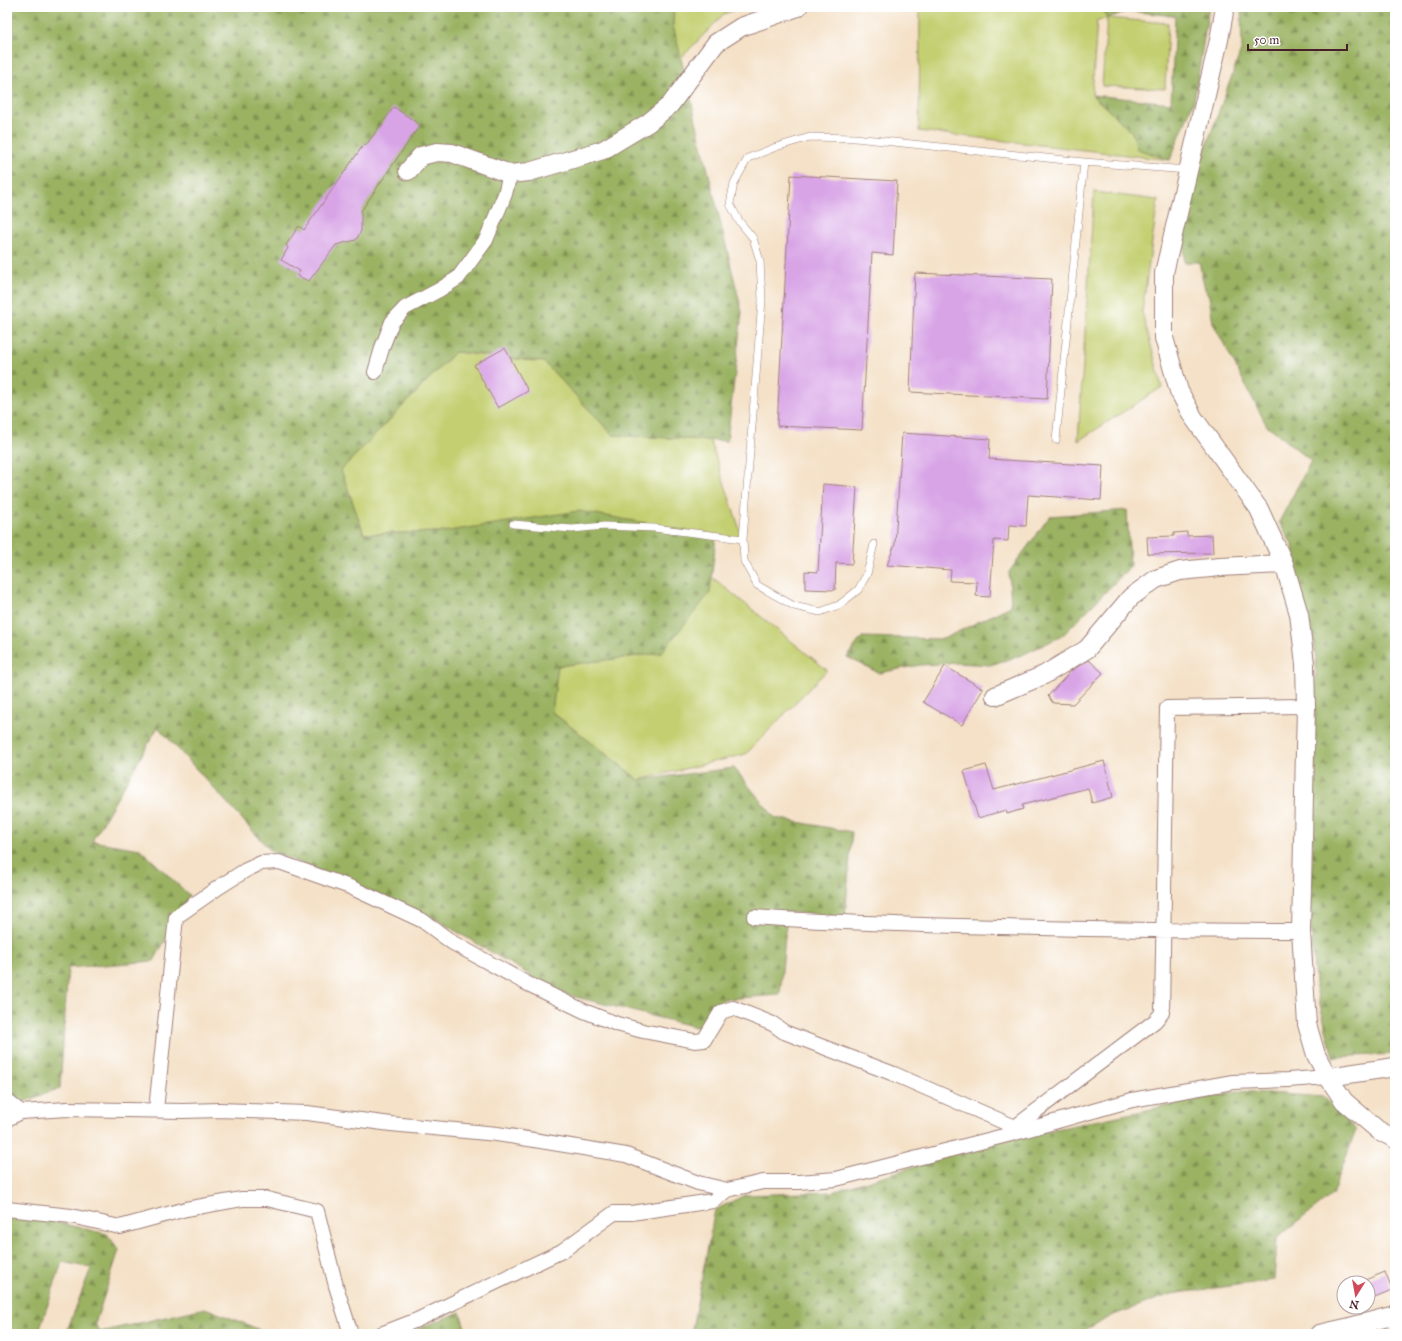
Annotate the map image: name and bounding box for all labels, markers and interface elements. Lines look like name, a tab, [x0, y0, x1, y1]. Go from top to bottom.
scale bar	[1248, 26, 1347, 52]
text: 50 m	[1254, 33, 1279, 47]
north arrow	[1336, 1275, 1376, 1315]
text: N	[1348, 1297, 1360, 1312]

